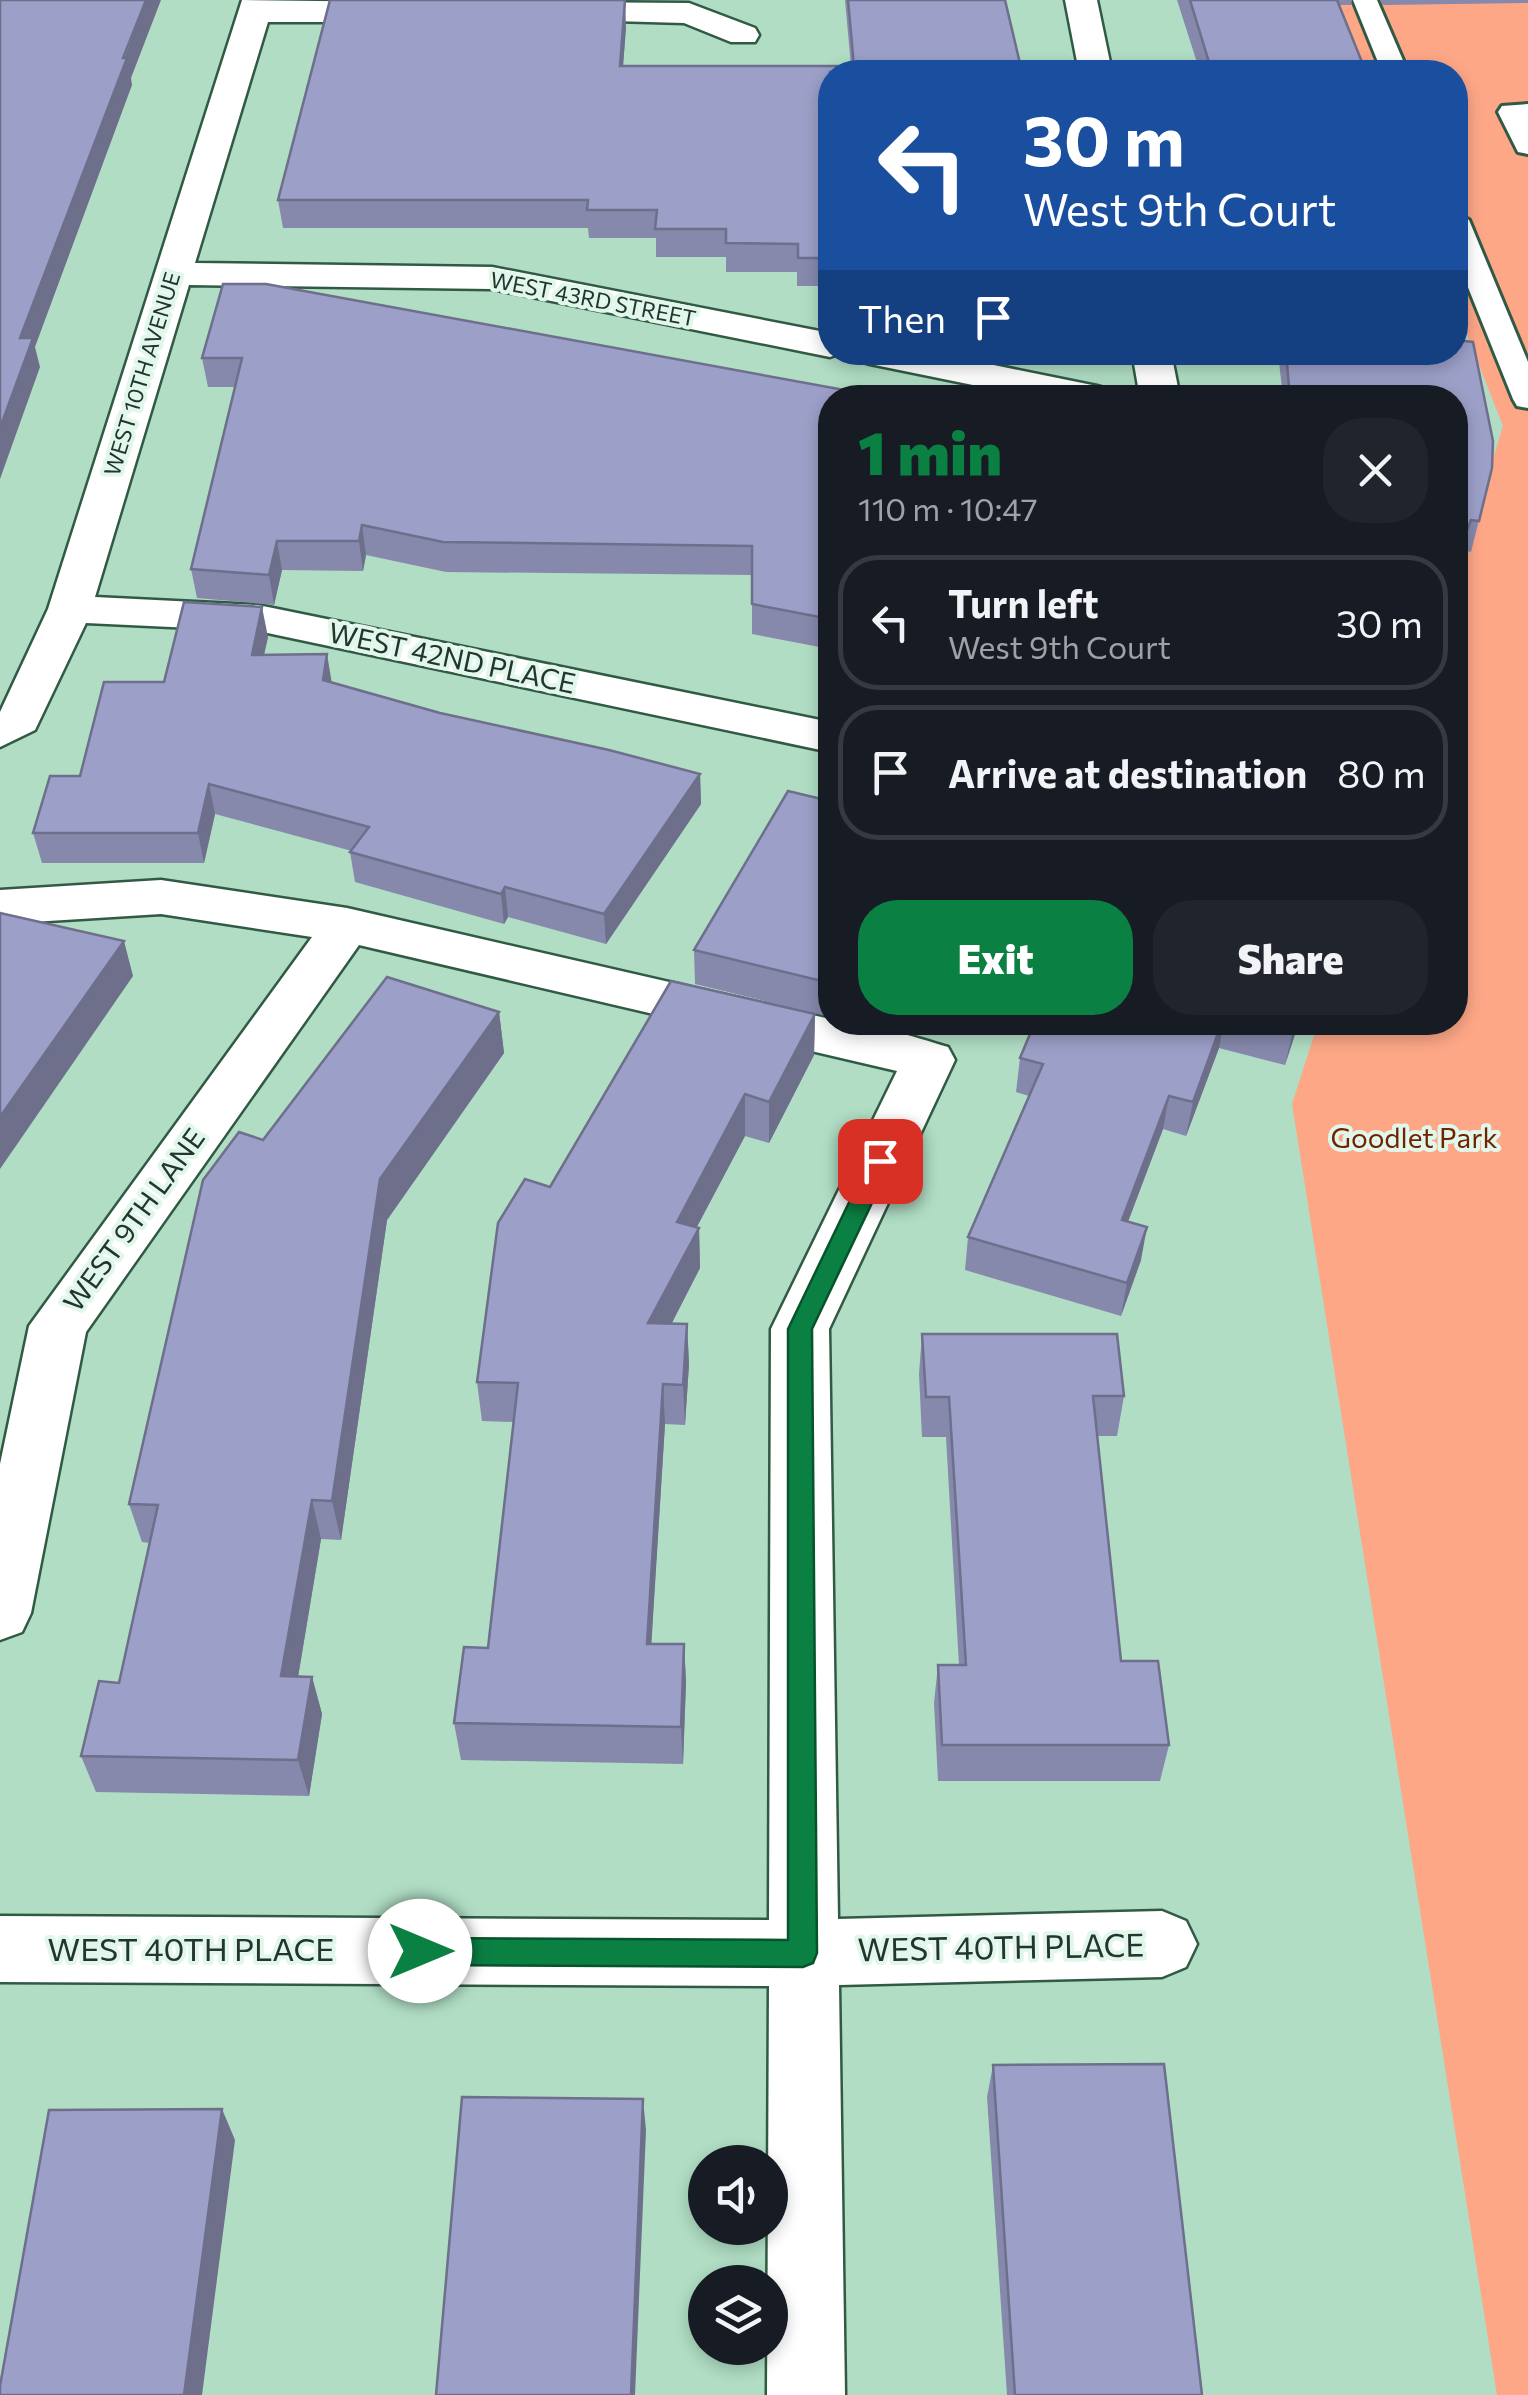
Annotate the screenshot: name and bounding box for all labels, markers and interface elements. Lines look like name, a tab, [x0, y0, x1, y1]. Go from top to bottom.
text: 30 m	[1023, 95, 1185, 180]
icon: left	[858, 100, 988, 230]
text: West 9th Court	[1023, 180, 1336, 235]
street label: WEST 43RD STREET	[488, 265, 698, 332]
street label: WEST 10TH AVENUE	[98, 269, 185, 479]
icon: arrive	[966, 290, 1021, 345]
text: Then	[858, 294, 946, 341]
text: 1 min	[858, 414, 1002, 487]
button: close	[1323, 418, 1428, 523]
text: 110 m · 10:47	[858, 488, 1038, 528]
text: Turn left	[948, 579, 1099, 626]
icon: left	[863, 595, 918, 650]
text: 30 m	[1336, 599, 1423, 646]
street label: WEST 42ND PLACE	[326, 614, 579, 700]
text: West 9th Court	[948, 626, 1171, 666]
icon: arrive	[863, 745, 918, 800]
text: Arrive at destination	[948, 749, 1307, 796]
text: 80 m	[1337, 749, 1426, 796]
button: Exit	[858, 900, 1133, 1015]
button: Share	[1153, 900, 1428, 1015]
pin	[838, 1119, 923, 1204]
park label: Goodlet Park	[1330, 1120, 1498, 1154]
street label: WEST 9TH LANE	[55, 1121, 211, 1318]
icon: arrive	[853, 1134, 908, 1189]
position arrow	[368, 1899, 472, 2003]
street label: WEST 40TH PLACE	[857, 1924, 1145, 1968]
street label: WEST 40TH PLACE	[48, 1928, 334, 1968]
map controls	[688, 2145, 788, 2365]
button: sound	[688, 2145, 788, 2245]
button: layers	[688, 2265, 788, 2365]

